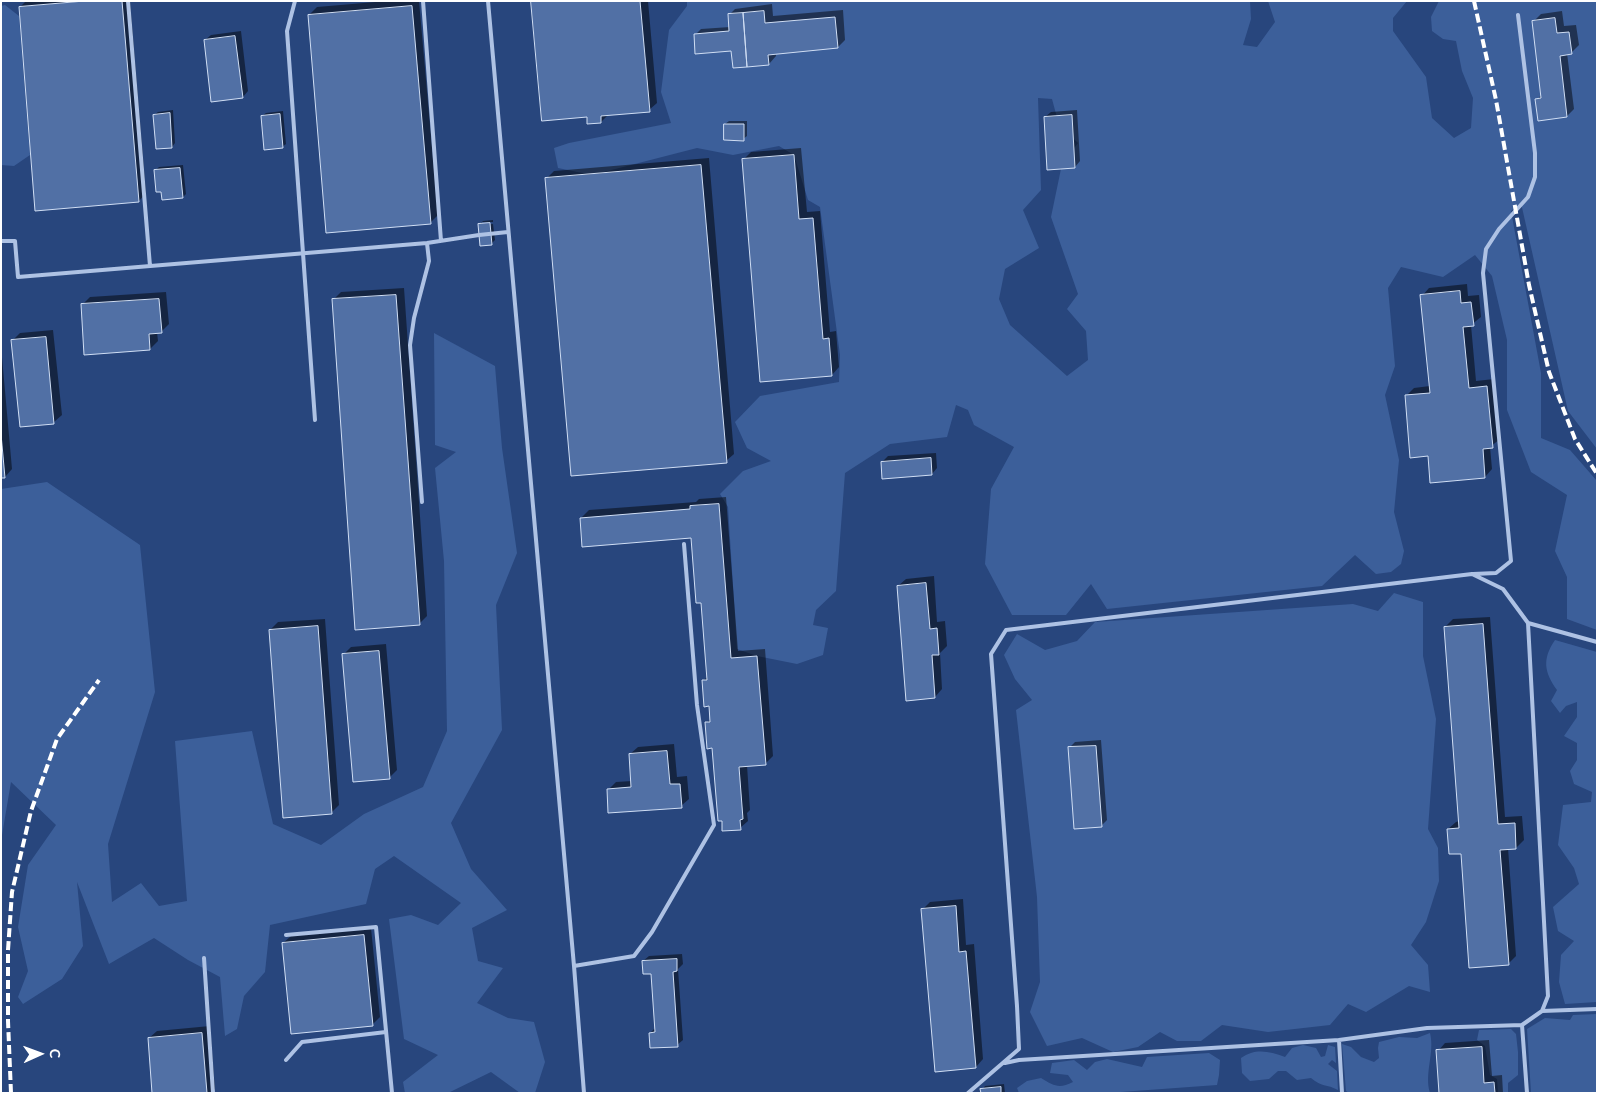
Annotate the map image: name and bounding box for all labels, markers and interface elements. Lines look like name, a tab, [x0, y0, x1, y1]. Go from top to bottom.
north arrow	[15, 1029, 65, 1079]
text: С	[47, 1049, 64, 1058]

